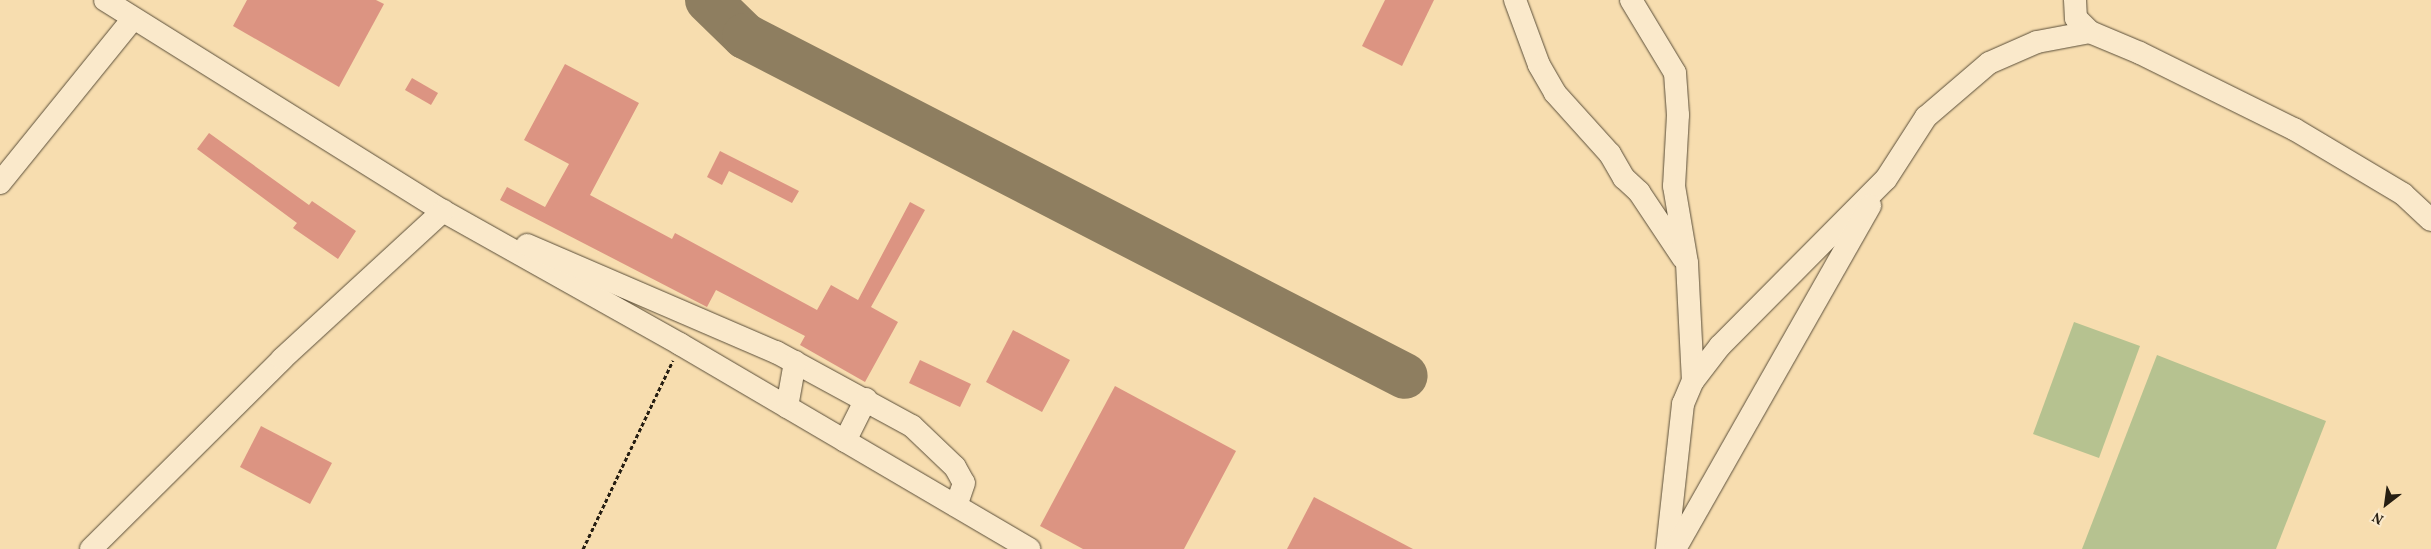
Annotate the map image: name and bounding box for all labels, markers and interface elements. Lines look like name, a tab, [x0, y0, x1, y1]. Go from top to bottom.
north arrow	[2361, 479, 2411, 529]
text: N	[2369, 507, 2387, 528]

